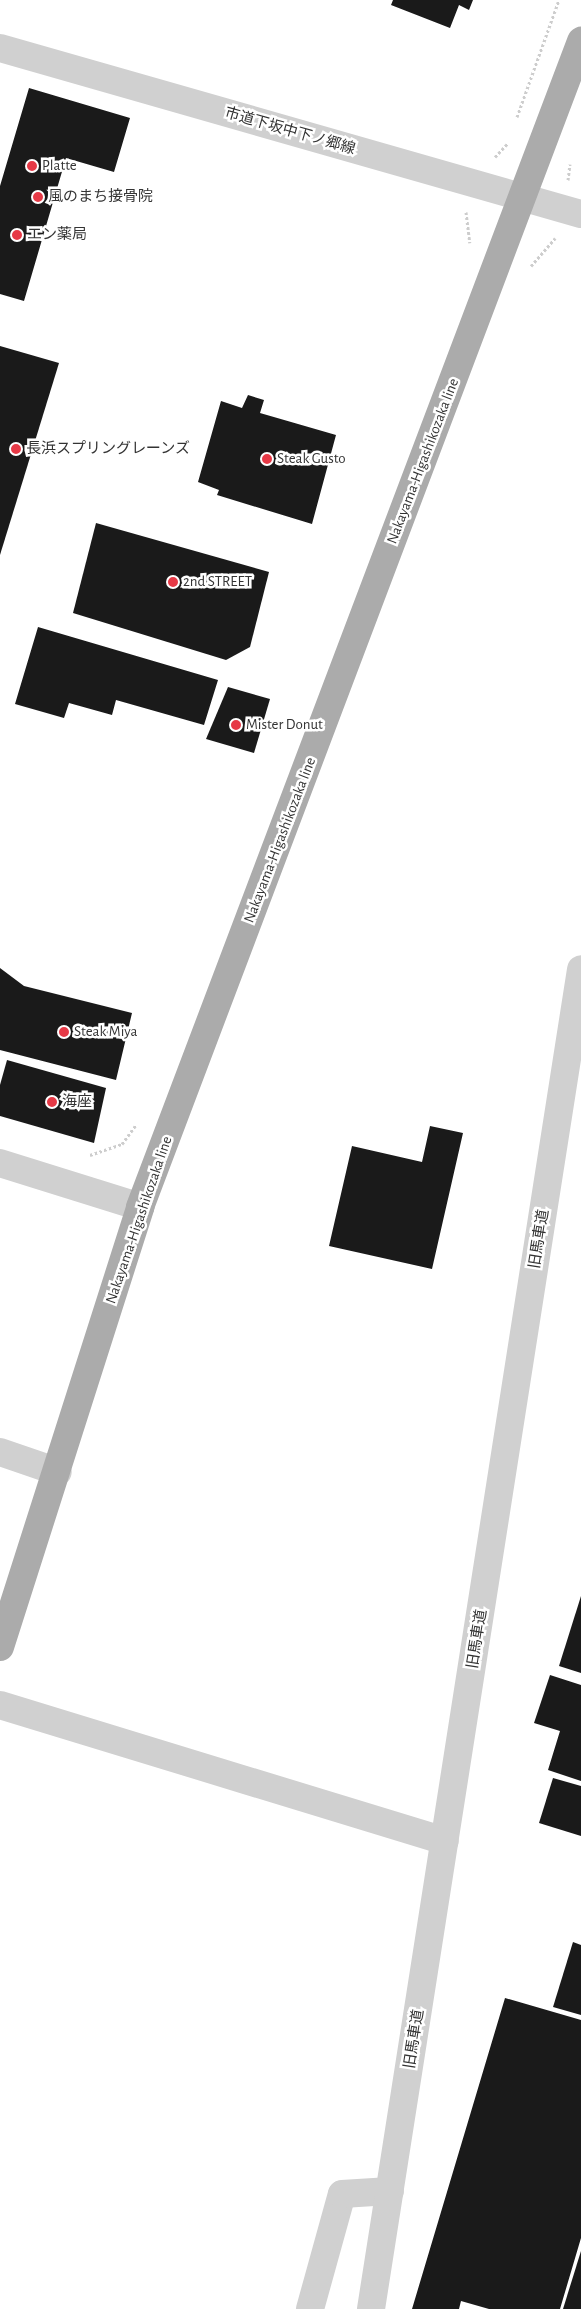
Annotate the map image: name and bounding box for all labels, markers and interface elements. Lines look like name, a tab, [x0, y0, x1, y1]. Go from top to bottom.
street label: 市道下坂中下ノ郷線	[223, 104, 357, 158]
place label: Platte	[42, 157, 77, 175]
marker: Platte	[26, 160, 38, 172]
place label: 風のまち接骨院	[48, 188, 153, 206]
marker: 風のまち接骨院	[32, 191, 44, 203]
place label: エン薬局	[27, 226, 87, 244]
marker: エン薬局	[11, 229, 23, 241]
street label: Nakayama-Higashikozaka line	[383, 376, 463, 546]
place label: 長浜スプリングレーンズ	[26, 440, 191, 458]
marker: 長浜スプリングレーンズ	[10, 443, 22, 455]
place label: Steak Gusto	[277, 450, 346, 468]
marker: Steak Gusto	[261, 453, 273, 465]
place label: 2nd STREET	[183, 573, 252, 591]
marker: 2nd STREET	[167, 576, 179, 588]
place label: Mister Donut	[246, 716, 323, 734]
marker: Mister Donut	[230, 719, 242, 731]
street label: Nakayama-Higashikozaka line	[240, 755, 320, 925]
place label: Steak Miya	[74, 1023, 137, 1041]
marker: Steak Miya	[58, 1026, 70, 1038]
place label: 海座	[62, 1093, 92, 1111]
marker: 海座	[46, 1096, 58, 1108]
street label: Nakayama-Higashikozaka line	[102, 1134, 176, 1306]
street label: 旧馬車道	[525, 1208, 553, 1270]
street label: 旧馬車道	[463, 1608, 491, 1670]
street label: 旧馬車道	[400, 2008, 428, 2070]

